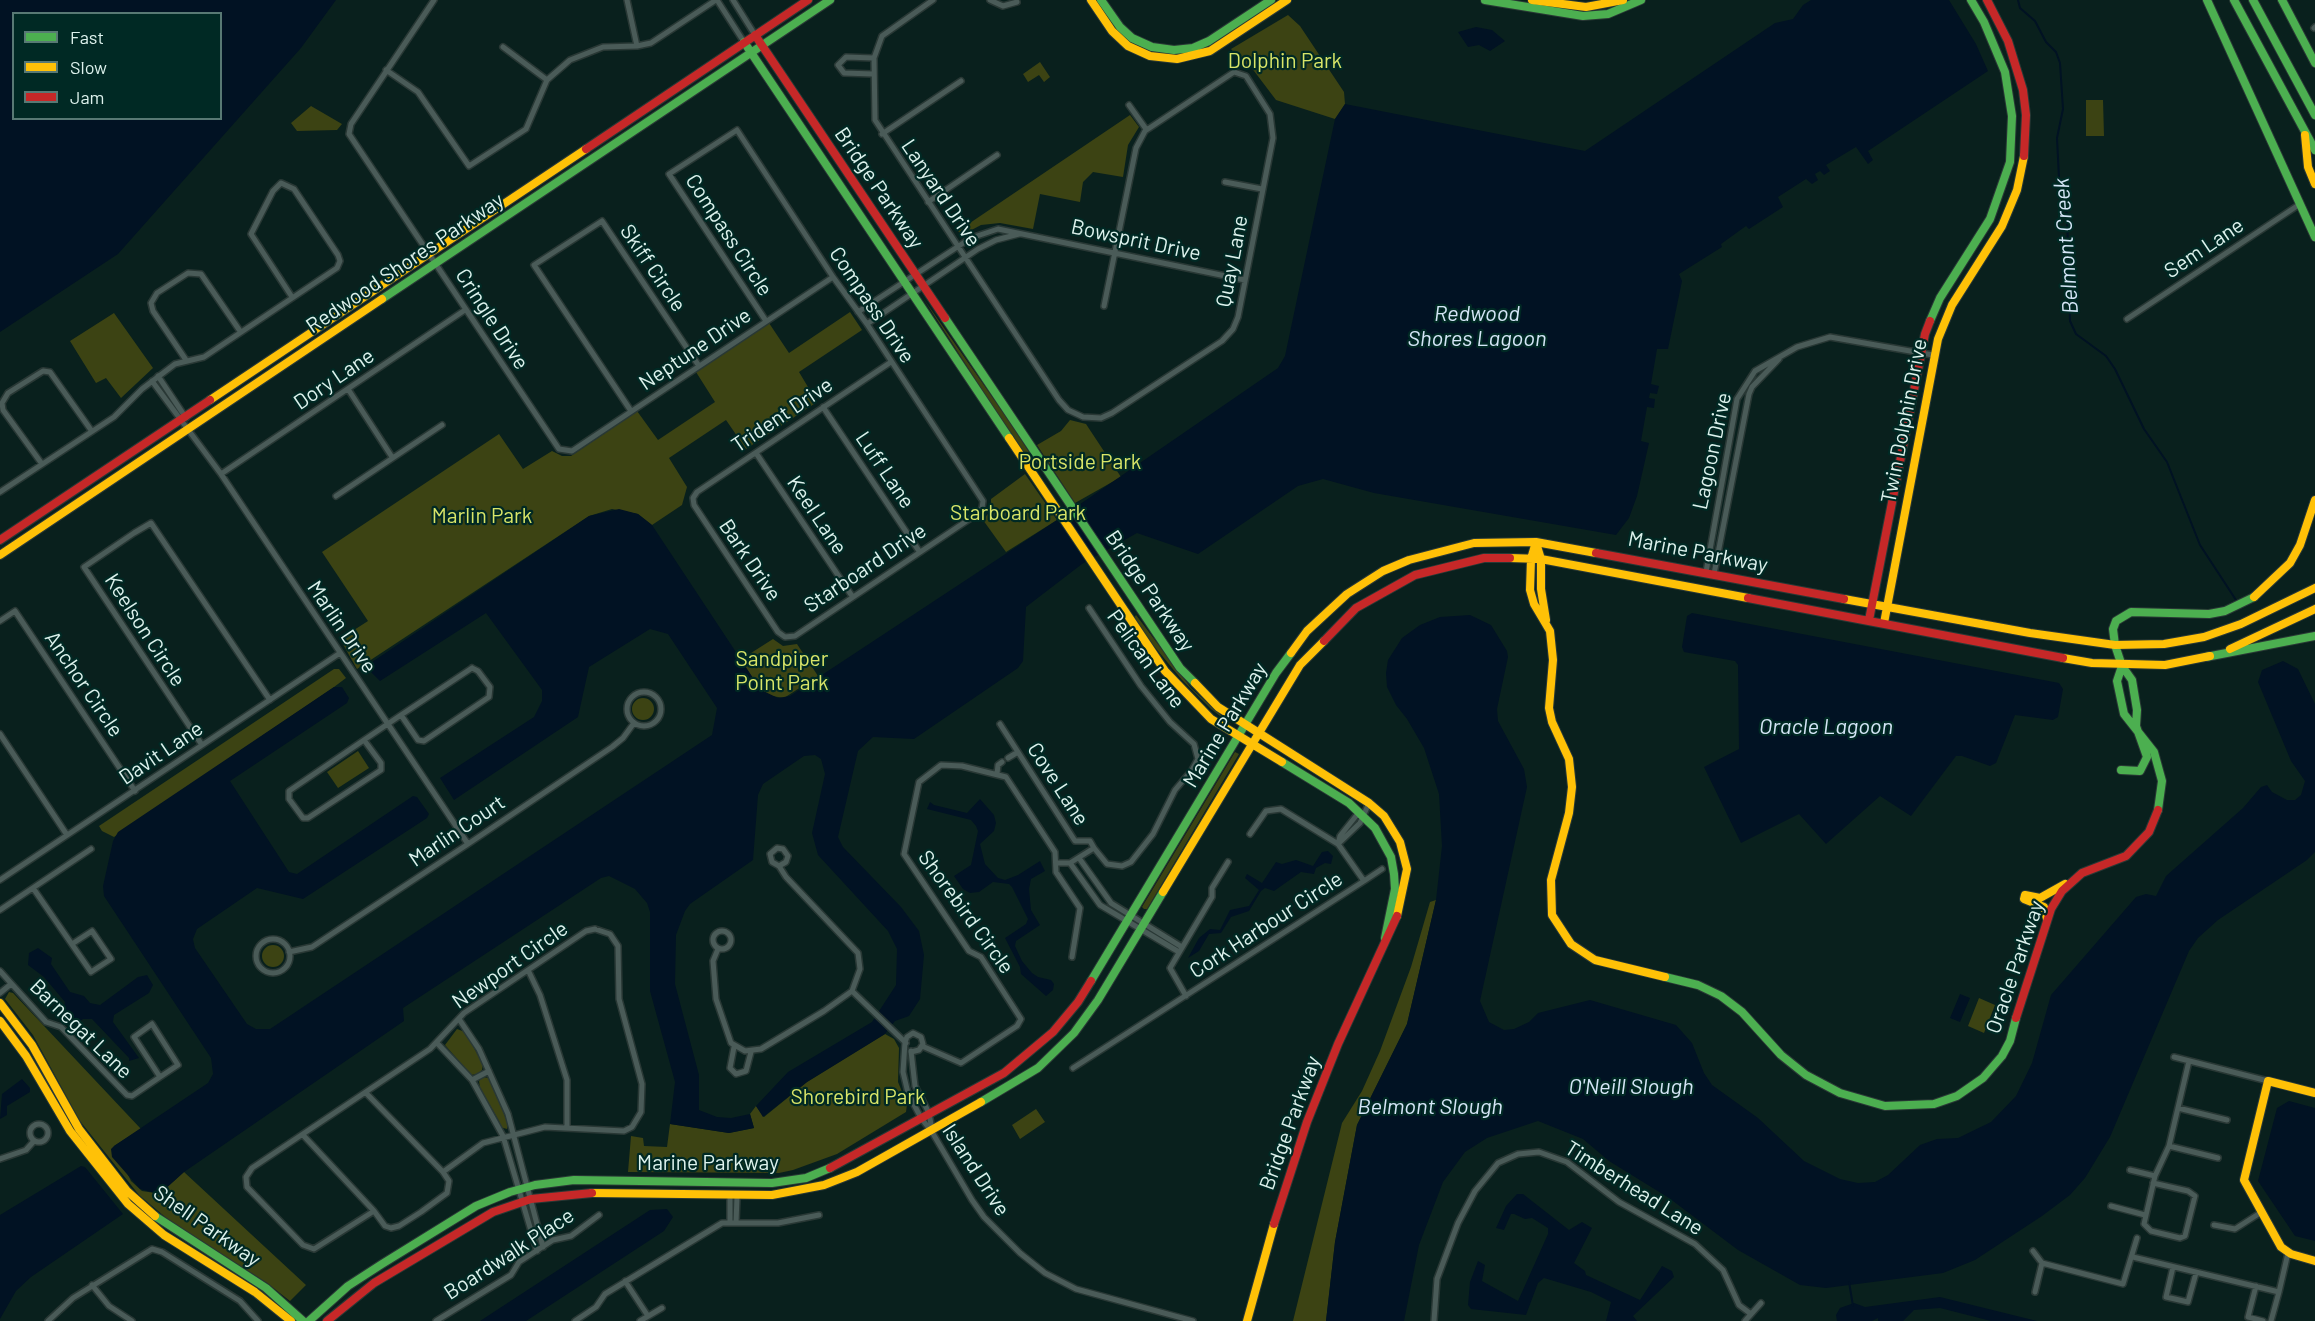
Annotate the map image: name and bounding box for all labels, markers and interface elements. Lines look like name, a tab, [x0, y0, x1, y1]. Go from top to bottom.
legend	[12, 12, 222, 120]
text: Fast	[70, 26, 104, 48]
park label: Dolphin Park	[1228, 48, 1342, 74]
text: Slow	[70, 56, 107, 78]
text: Jam	[70, 86, 104, 108]
street label: Bridge Parkway	[829, 123, 929, 253]
street label: Lanyard Drive	[896, 135, 986, 251]
street label: Compass Circle	[680, 169, 778, 301]
water label: Belmont Creek	[2048, 177, 2084, 315]
street label: Redwood Shores Parkway	[301, 187, 509, 339]
street label: Sem Lane	[2160, 212, 2248, 284]
street label: Quay Lane	[1211, 213, 1253, 309]
street label: Bowsprit Drive	[1069, 214, 1203, 266]
street label: Skiff Circle	[615, 220, 691, 316]
street label: Compass Drive	[824, 242, 920, 368]
street label: Cringle Drive	[450, 264, 534, 374]
water label: Redwood Shores Lagoon	[1408, 301, 1546, 352]
street label: Neptune Drive	[634, 302, 756, 396]
street label: Twin Dolphin Drive	[1876, 337, 1932, 505]
street label: Dory Lane	[289, 343, 379, 415]
street label: Trident Drive	[727, 372, 837, 458]
street label: Lagoon Drive	[1687, 390, 1737, 512]
street label: Luff Lane	[850, 427, 920, 513]
park label: Portside Park	[1019, 449, 1141, 475]
street label: Keel Lane	[782, 471, 852, 559]
park label: Starboard Park	[950, 500, 1086, 526]
park label: Marlin Park	[432, 503, 532, 529]
street label: Bark Drive	[714, 514, 786, 606]
street label: Starboard Drive	[799, 518, 931, 618]
street label: Bridge Parkway	[1100, 526, 1200, 656]
street label: Marine Parkway	[1626, 526, 1770, 578]
street label: Keelson Circle	[99, 569, 191, 691]
street label: Marlin Drive	[302, 576, 382, 678]
street label: Pelican Lane	[1102, 605, 1190, 713]
street label: Anchor Circle	[39, 626, 129, 742]
park label: Sandpiper Point Park	[735, 646, 829, 696]
street label: Marine Parkway	[1178, 658, 1272, 792]
water label: Oracle Lagoon	[1759, 714, 1893, 740]
street label: Davit Lane	[114, 716, 208, 790]
street label: Cove Lane	[1022, 738, 1094, 830]
street label: Marlin Court	[404, 790, 510, 872]
street label: Shorebird Circle	[913, 845, 1019, 979]
street label: Cork Harbour Circle	[1185, 866, 1347, 984]
street label: Oracle Parkway	[1980, 897, 2050, 1037]
street label: Newport Circle	[447, 916, 573, 1014]
street label: Barnegat Lane	[25, 974, 137, 1084]
street label: Bridge Parkway	[1254, 1053, 1326, 1193]
water label: O'Neill Slough	[1569, 1074, 1693, 1100]
park label: Shorebird Park	[791, 1084, 925, 1110]
water label: Belmont Slough	[1357, 1094, 1503, 1120]
street label: Island Drive	[937, 1119, 1015, 1221]
street label: Timberhead Lane	[1560, 1135, 1708, 1241]
street label: Marine Parkway	[637, 1150, 779, 1176]
street label: Shell Parkway	[149, 1180, 265, 1272]
street label: Boardwalk Place	[439, 1203, 579, 1305]

